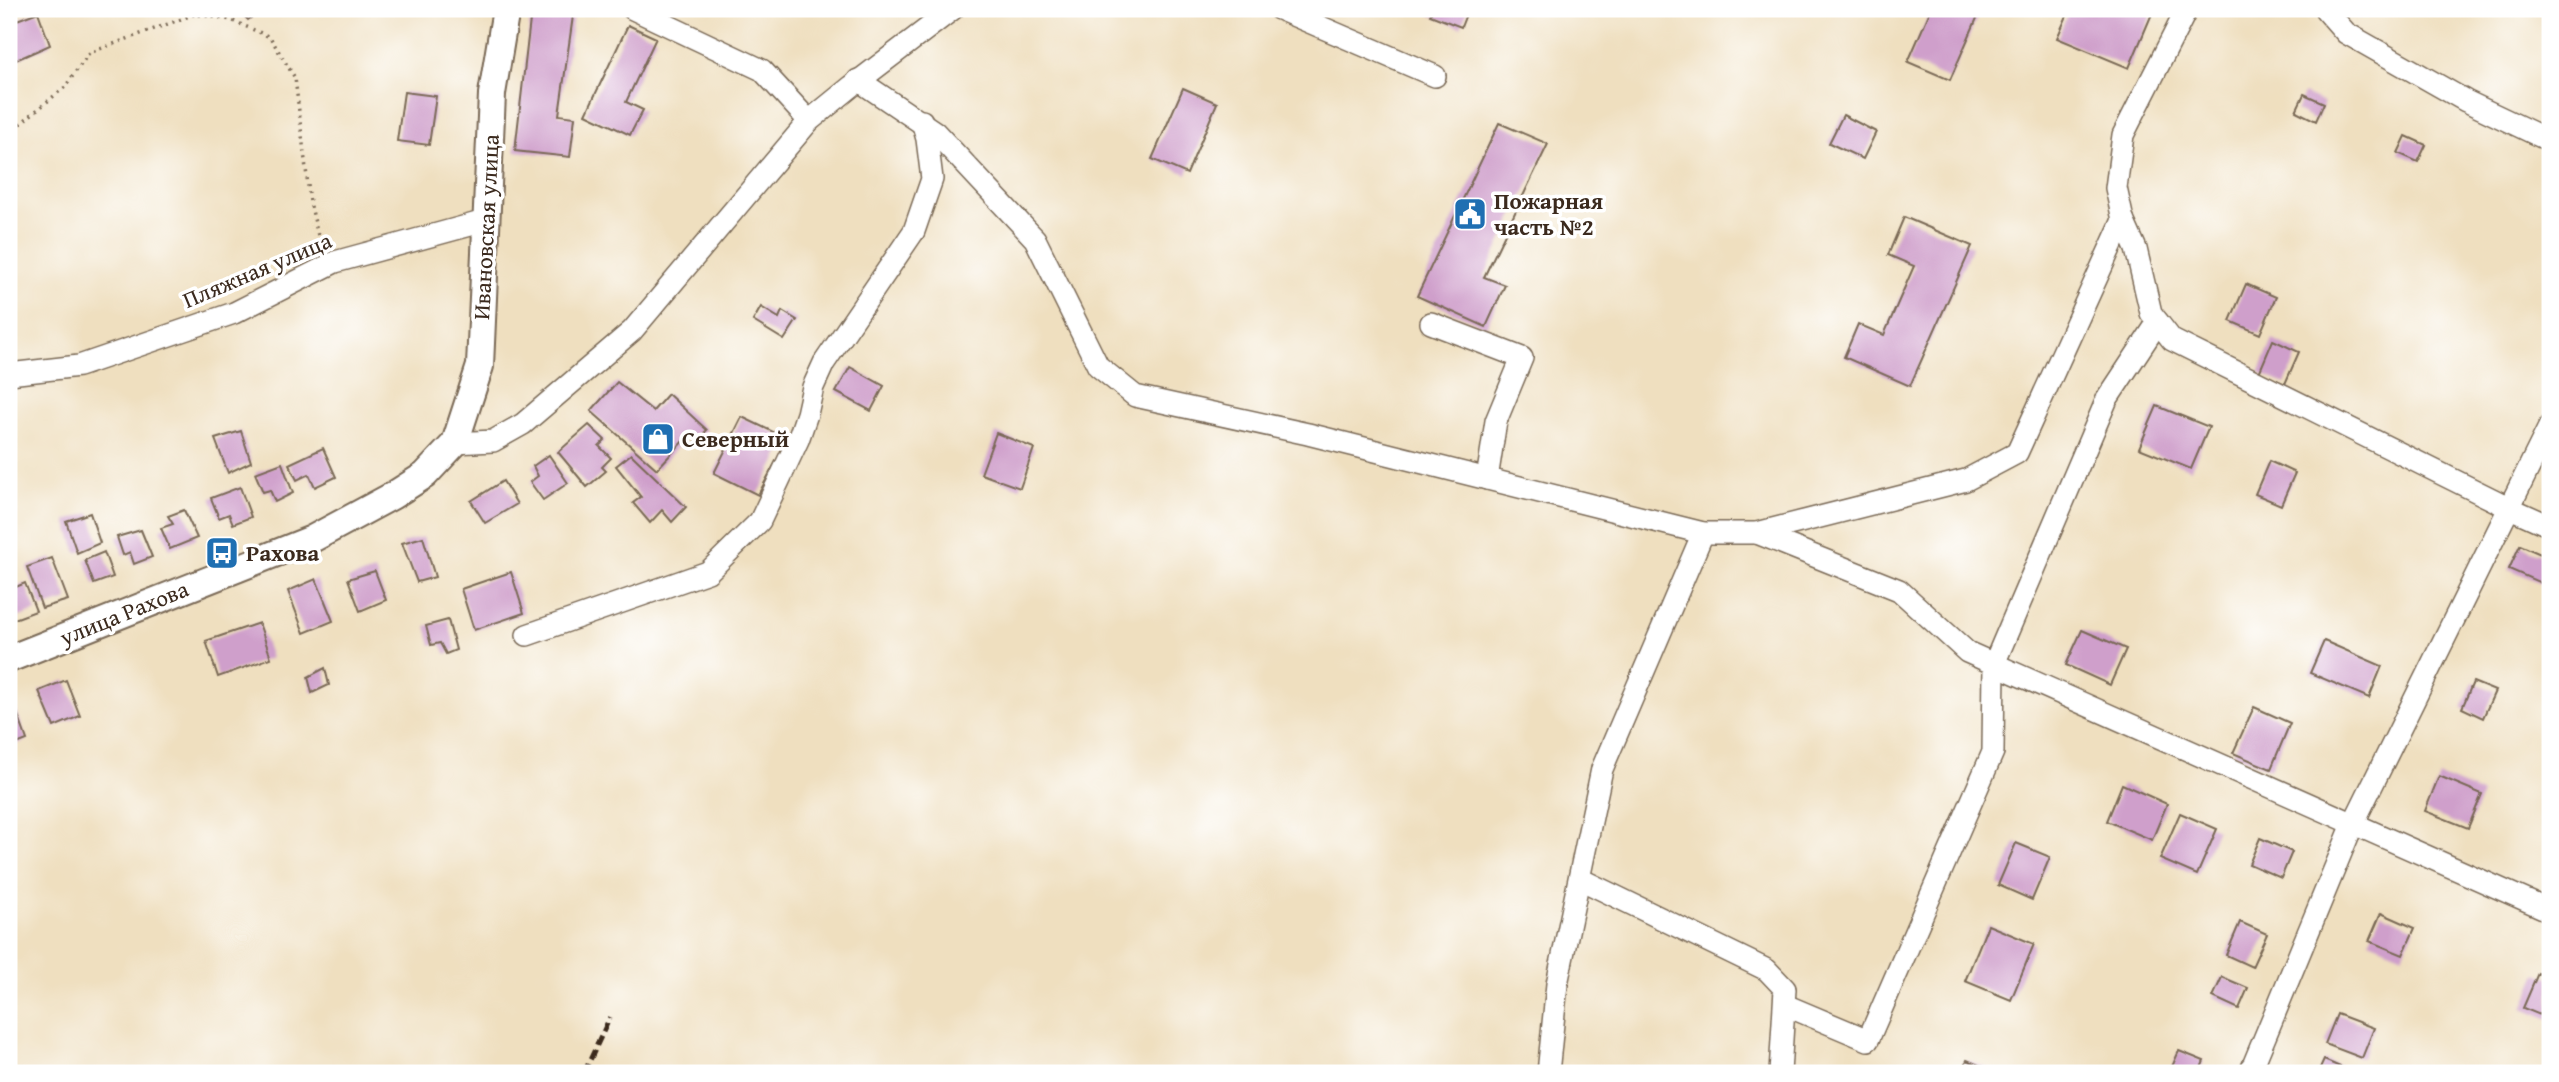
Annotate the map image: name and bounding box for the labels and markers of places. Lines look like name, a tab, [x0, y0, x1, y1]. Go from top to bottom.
place label: Пожарная часть №2	[1494, 184, 1603, 243]
public building icon: Пожарная часть №2	[1451, 195, 1489, 233]
shop icon: Северный	[639, 420, 677, 458]
place label: Северный	[682, 422, 789, 455]
bus stop icon: Рахова	[203, 534, 241, 572]
place label: Рахова	[246, 536, 320, 569]

